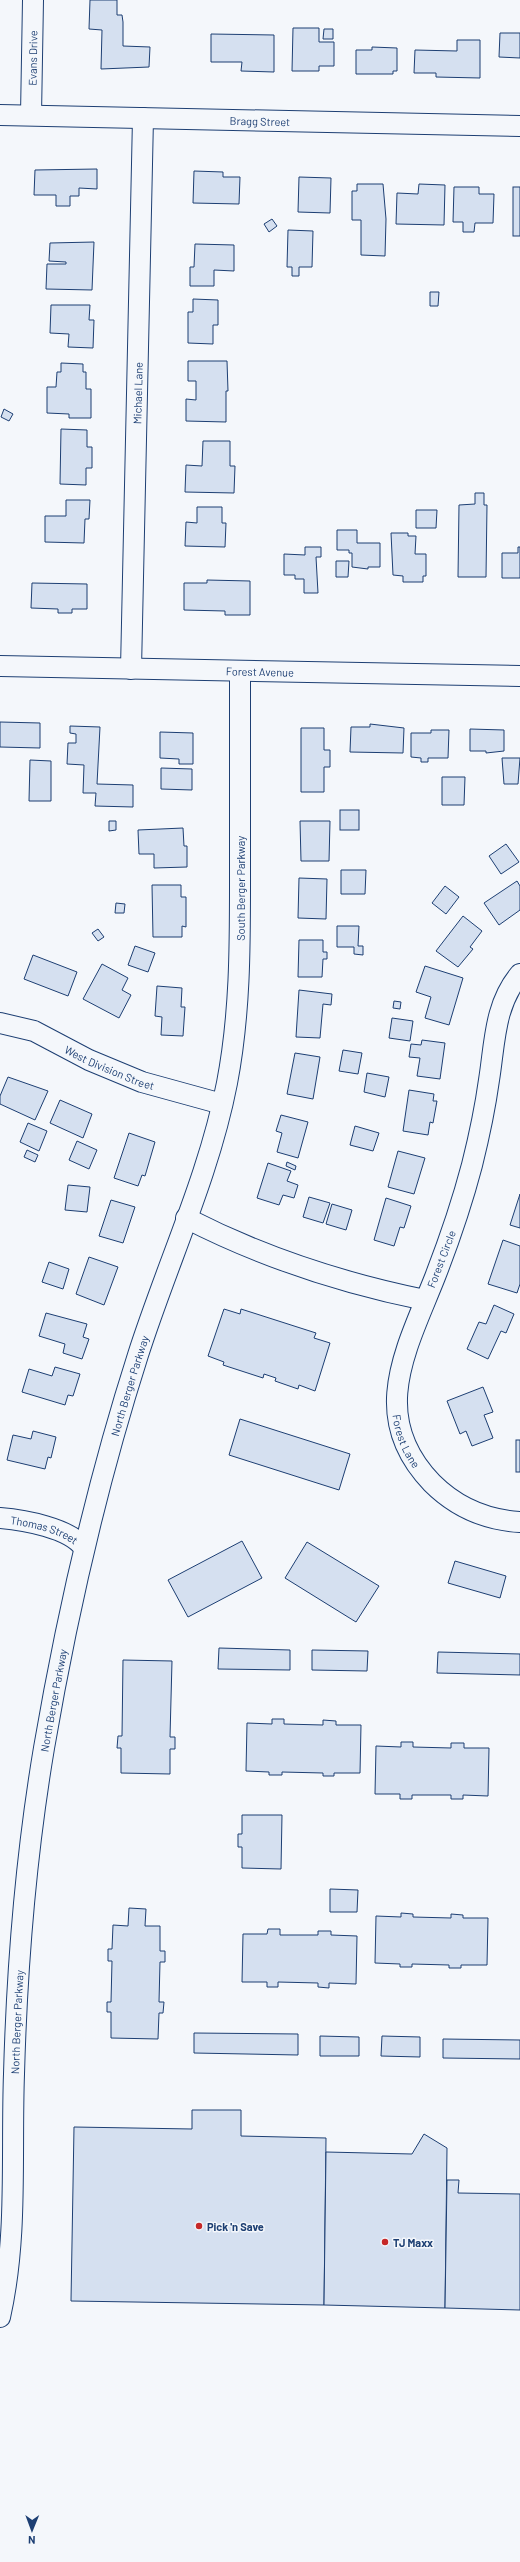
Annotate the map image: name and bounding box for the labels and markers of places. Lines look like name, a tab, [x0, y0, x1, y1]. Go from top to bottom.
place label: Pick 'n Save	[207, 2220, 264, 2233]
marker: Pick 'n Save	[194, 2221, 204, 2231]
place label: TJ Maxx	[393, 2236, 433, 2249]
marker: TJ Maxx	[380, 2237, 390, 2247]

